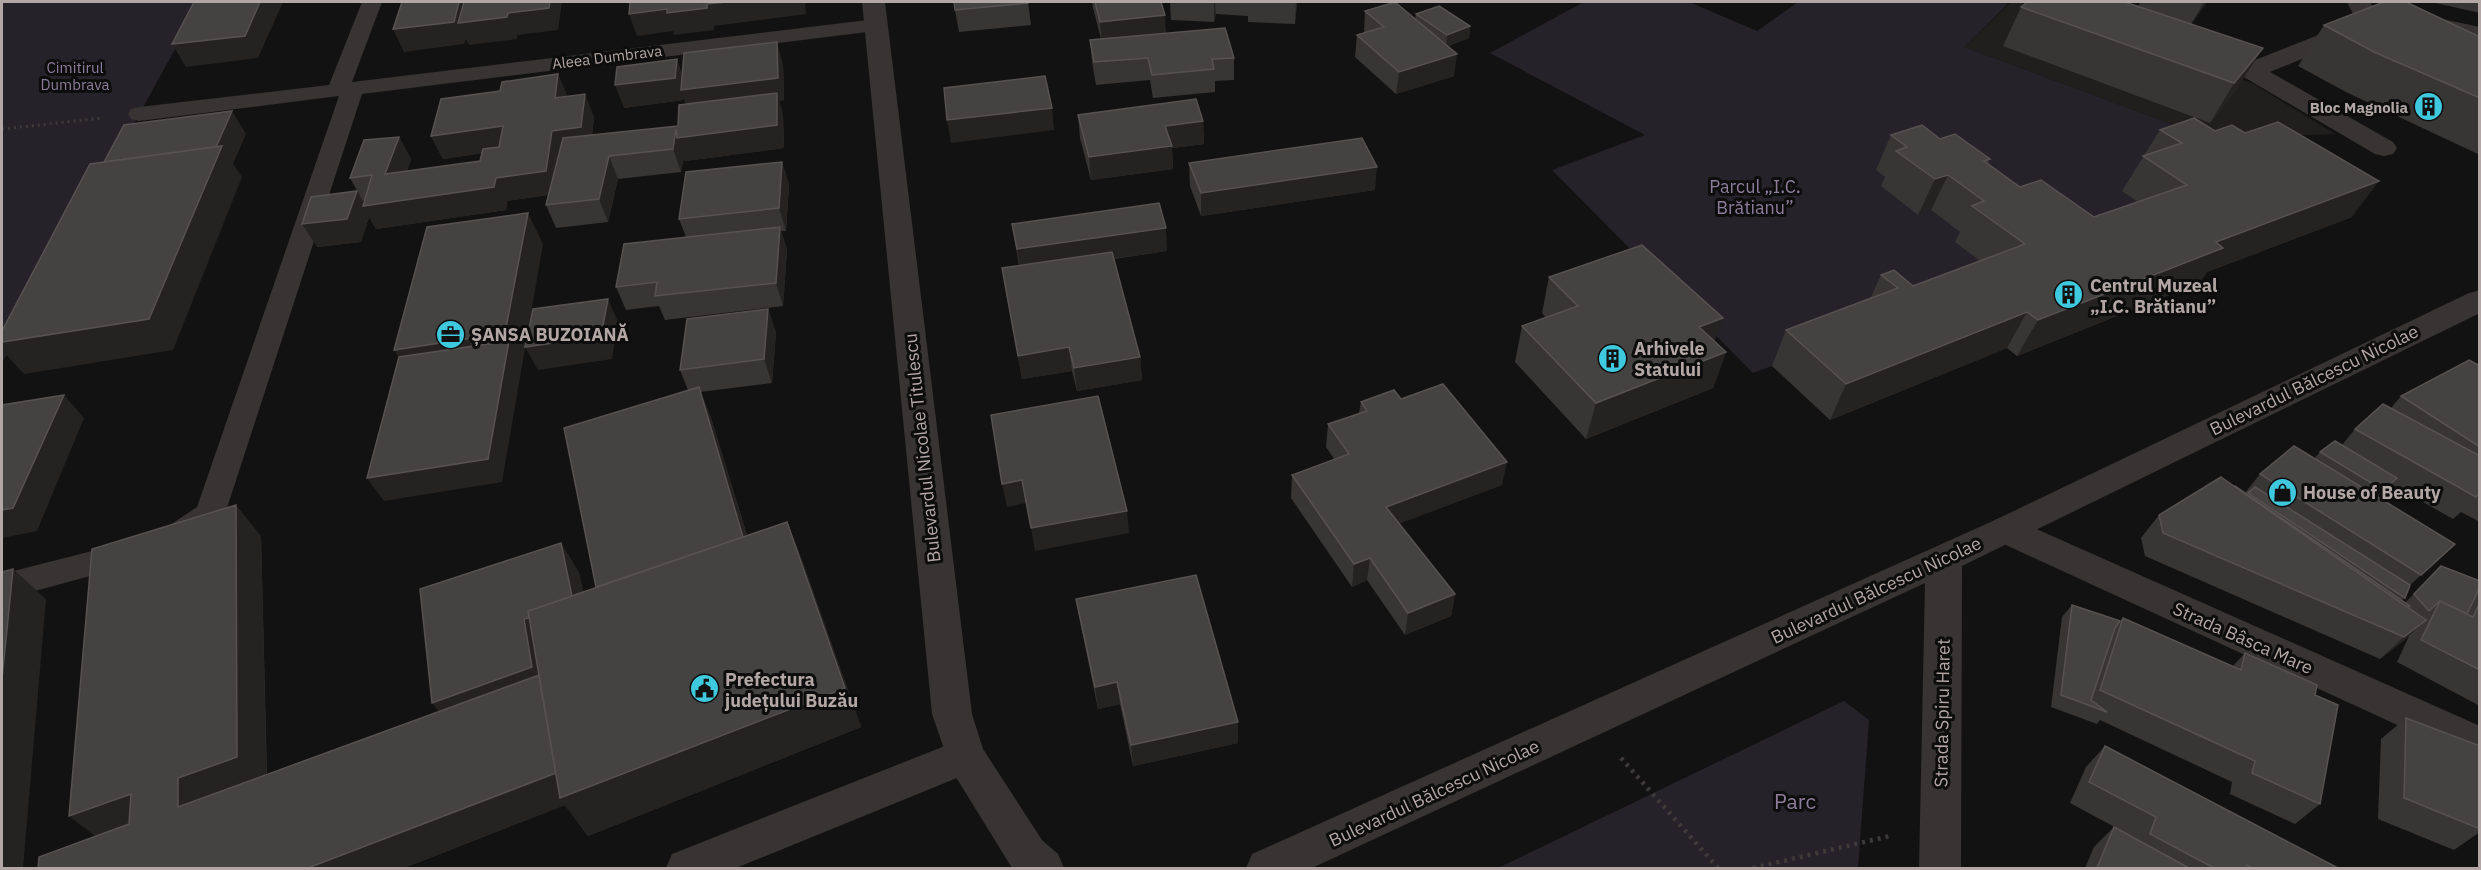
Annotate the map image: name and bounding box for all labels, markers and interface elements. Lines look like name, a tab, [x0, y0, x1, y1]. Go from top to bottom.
street label: Aleea Dumbrava	[551, 41, 663, 73]
park label: Cimitirul Dumbrava	[41, 58, 109, 94]
building icon: Bloc Magnolia	[2413, 91, 2445, 123]
place label: Bloc Magnolia	[2310, 98, 2408, 117]
park label: Parcul „I.C. Brătianu”	[1709, 175, 1801, 219]
place label: Centrul Muzeal „I.C. Brătianu”	[2090, 274, 2218, 318]
building icon: Centrul Muzeal „I.C. Brătianu”	[2053, 279, 2085, 311]
office icon: ȘANSA BUZOIANĂ	[434, 318, 466, 350]
street label: Bulevardul Bălcescu Nicolae	[2206, 319, 2422, 441]
place label: ȘANSA BUZOIANĂ	[471, 323, 629, 346]
street label: Bulevardul Nicolae Titulescu	[899, 332, 945, 564]
place label: Arhivele Statului	[1634, 337, 1705, 381]
building icon: Arhivele Statului	[1597, 342, 1629, 374]
shop icon: House of Beauty	[2266, 476, 2298, 508]
place label: House of Beauty	[2303, 481, 2441, 504]
street label: Bulevardul Bălcescu Nicolae	[1767, 531, 1985, 649]
street label: Strada Bâsca Mare	[2169, 597, 2317, 679]
street label: Strada Spiru Haret	[1929, 638, 1955, 788]
place label: Prefectura județului Buzău	[724, 668, 858, 712]
public building icon: Prefectura județului Buzău	[688, 673, 720, 705]
street label: Bulevardul Bălcescu Nicolae	[1325, 734, 1543, 852]
park label: Parc	[1774, 787, 1816, 815]

